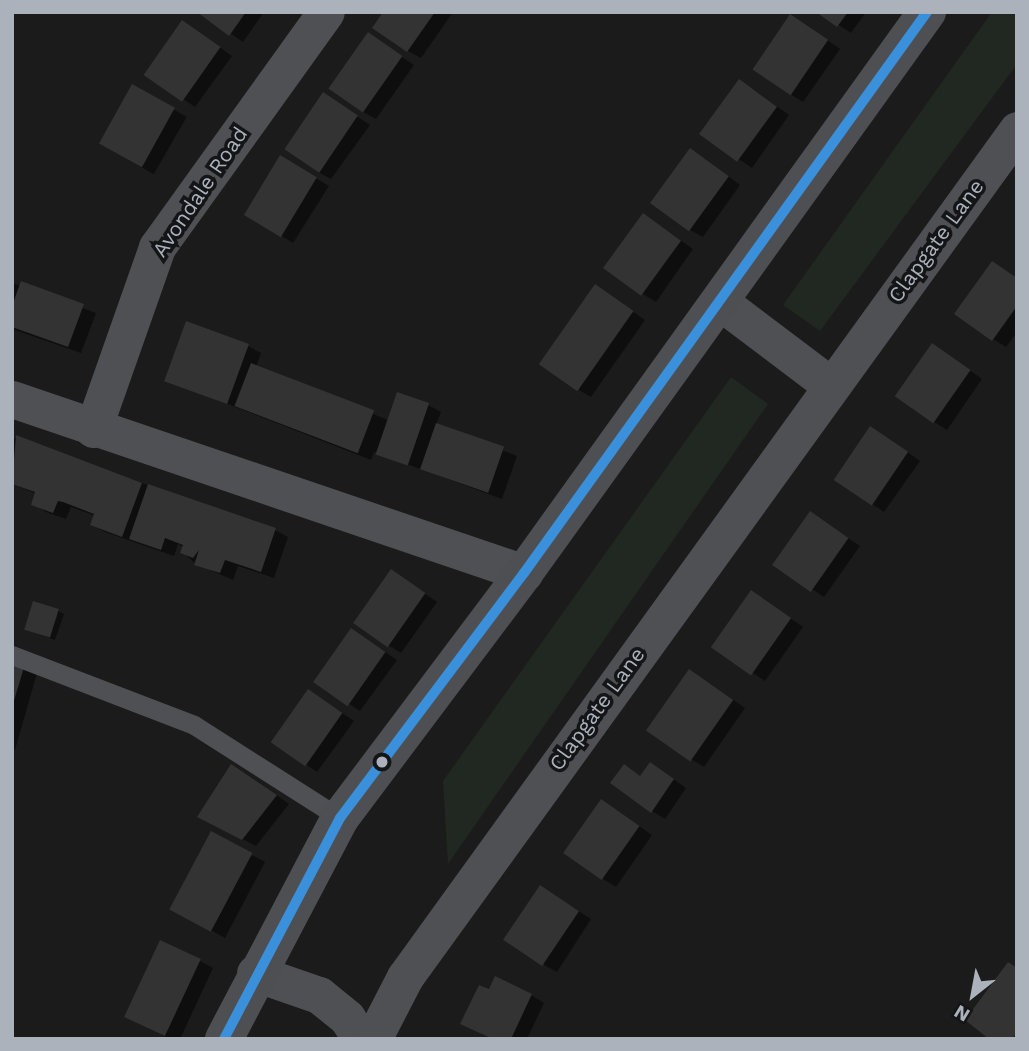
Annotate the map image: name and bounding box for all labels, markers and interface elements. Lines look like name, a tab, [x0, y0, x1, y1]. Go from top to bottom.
street label: Avondale Road	[147, 122, 253, 262]
street label: Clapgate Lane	[883, 174, 989, 308]
street label: Clapgate Lane	[544, 642, 650, 776]
unlabelled marker	[375, 755, 389, 769]
north arrow	[938, 960, 1008, 1030]
text: N	[950, 1000, 974, 1027]

